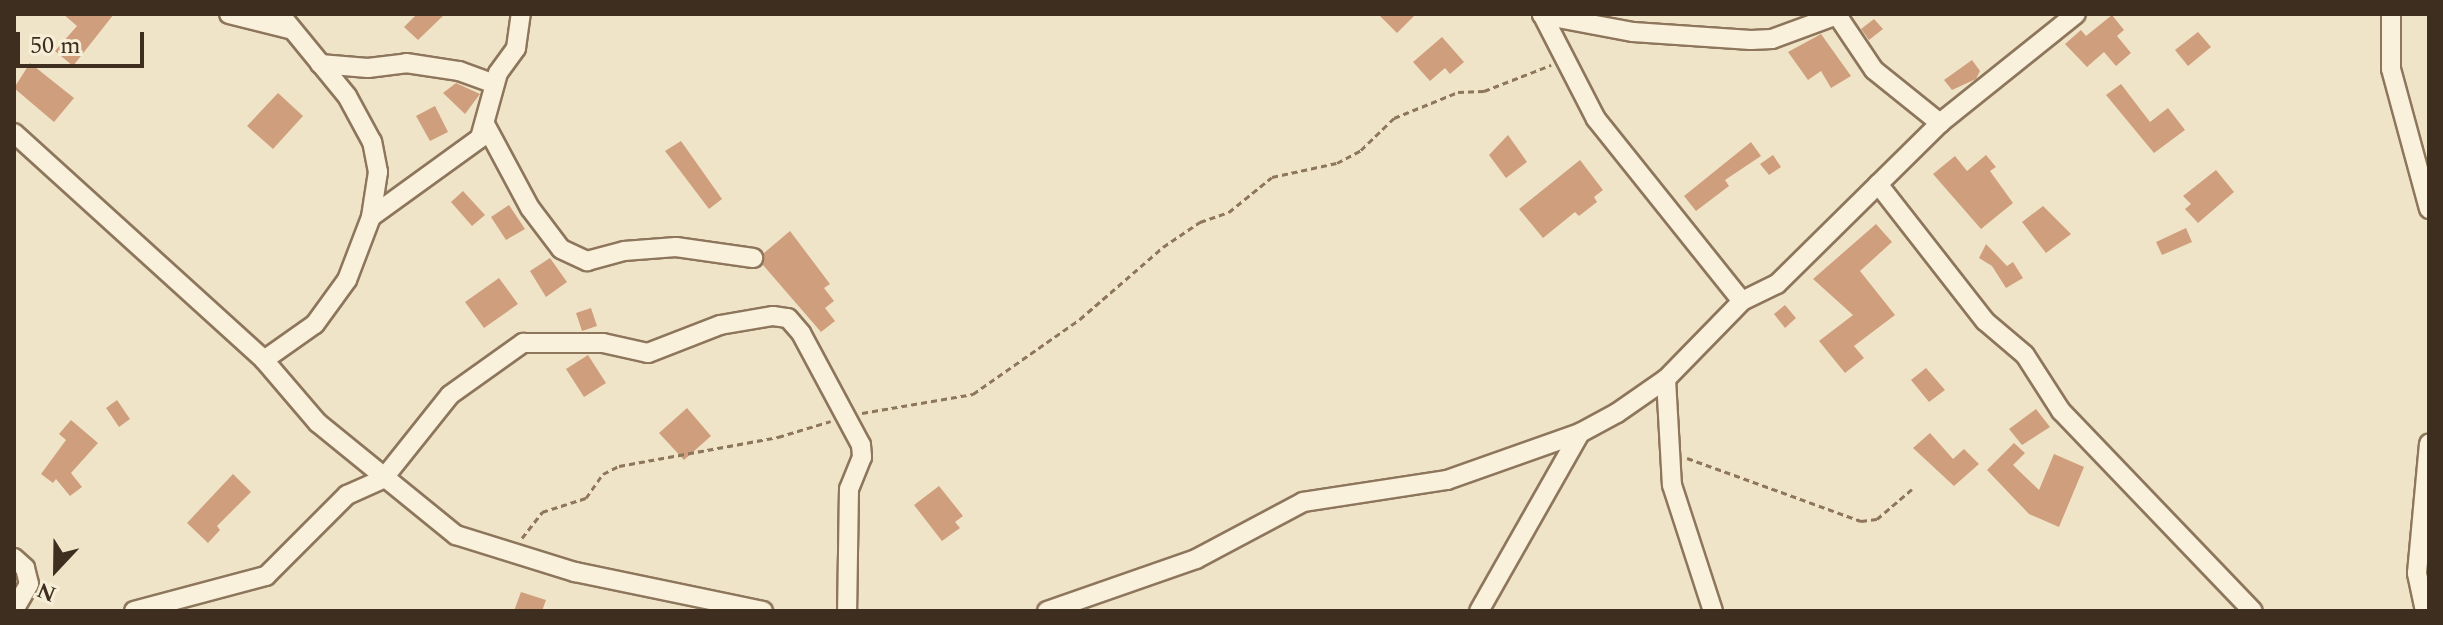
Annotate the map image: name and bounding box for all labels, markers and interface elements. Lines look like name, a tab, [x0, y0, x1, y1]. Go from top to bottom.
scale bar	[20, 16, 148, 66]
text: 50 m	[30, 28, 81, 64]
north arrow	[16, 529, 96, 609]
text: N	[32, 573, 61, 610]

